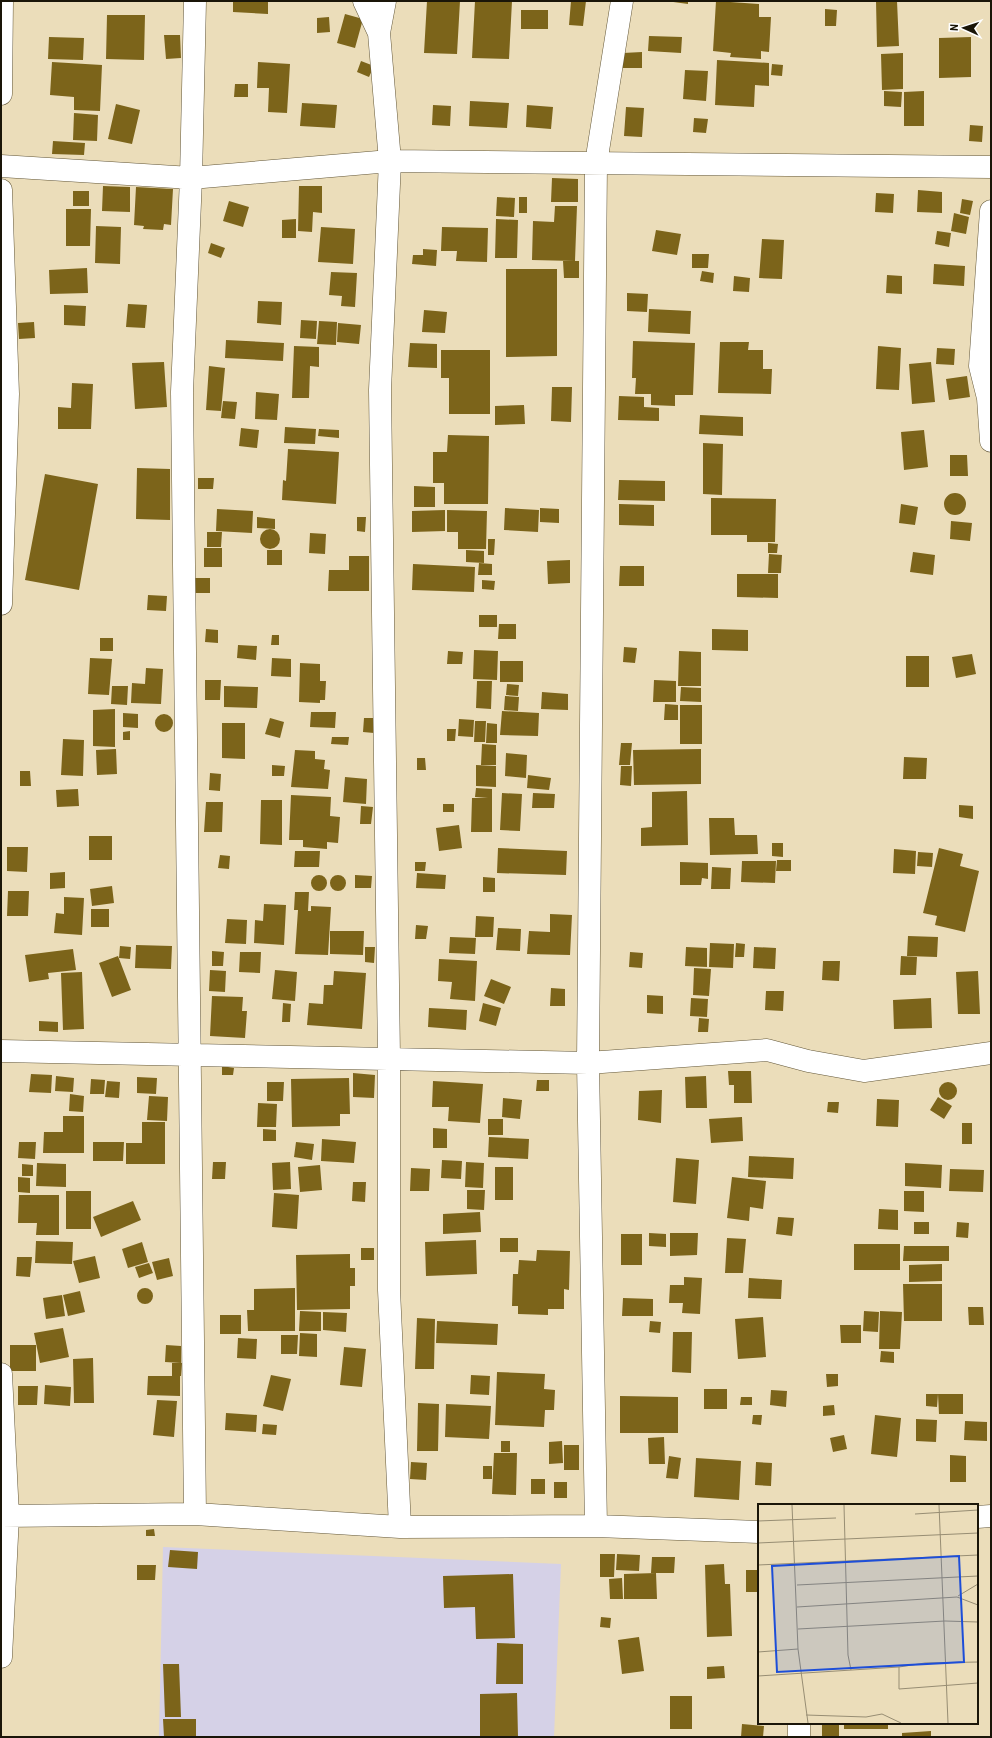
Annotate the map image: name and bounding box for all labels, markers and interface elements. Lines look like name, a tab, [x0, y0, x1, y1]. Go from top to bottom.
north arrow	[944, 8, 984, 48]
text: N	[948, 24, 961, 31]
inset map	[758, 1504, 978, 1724]

